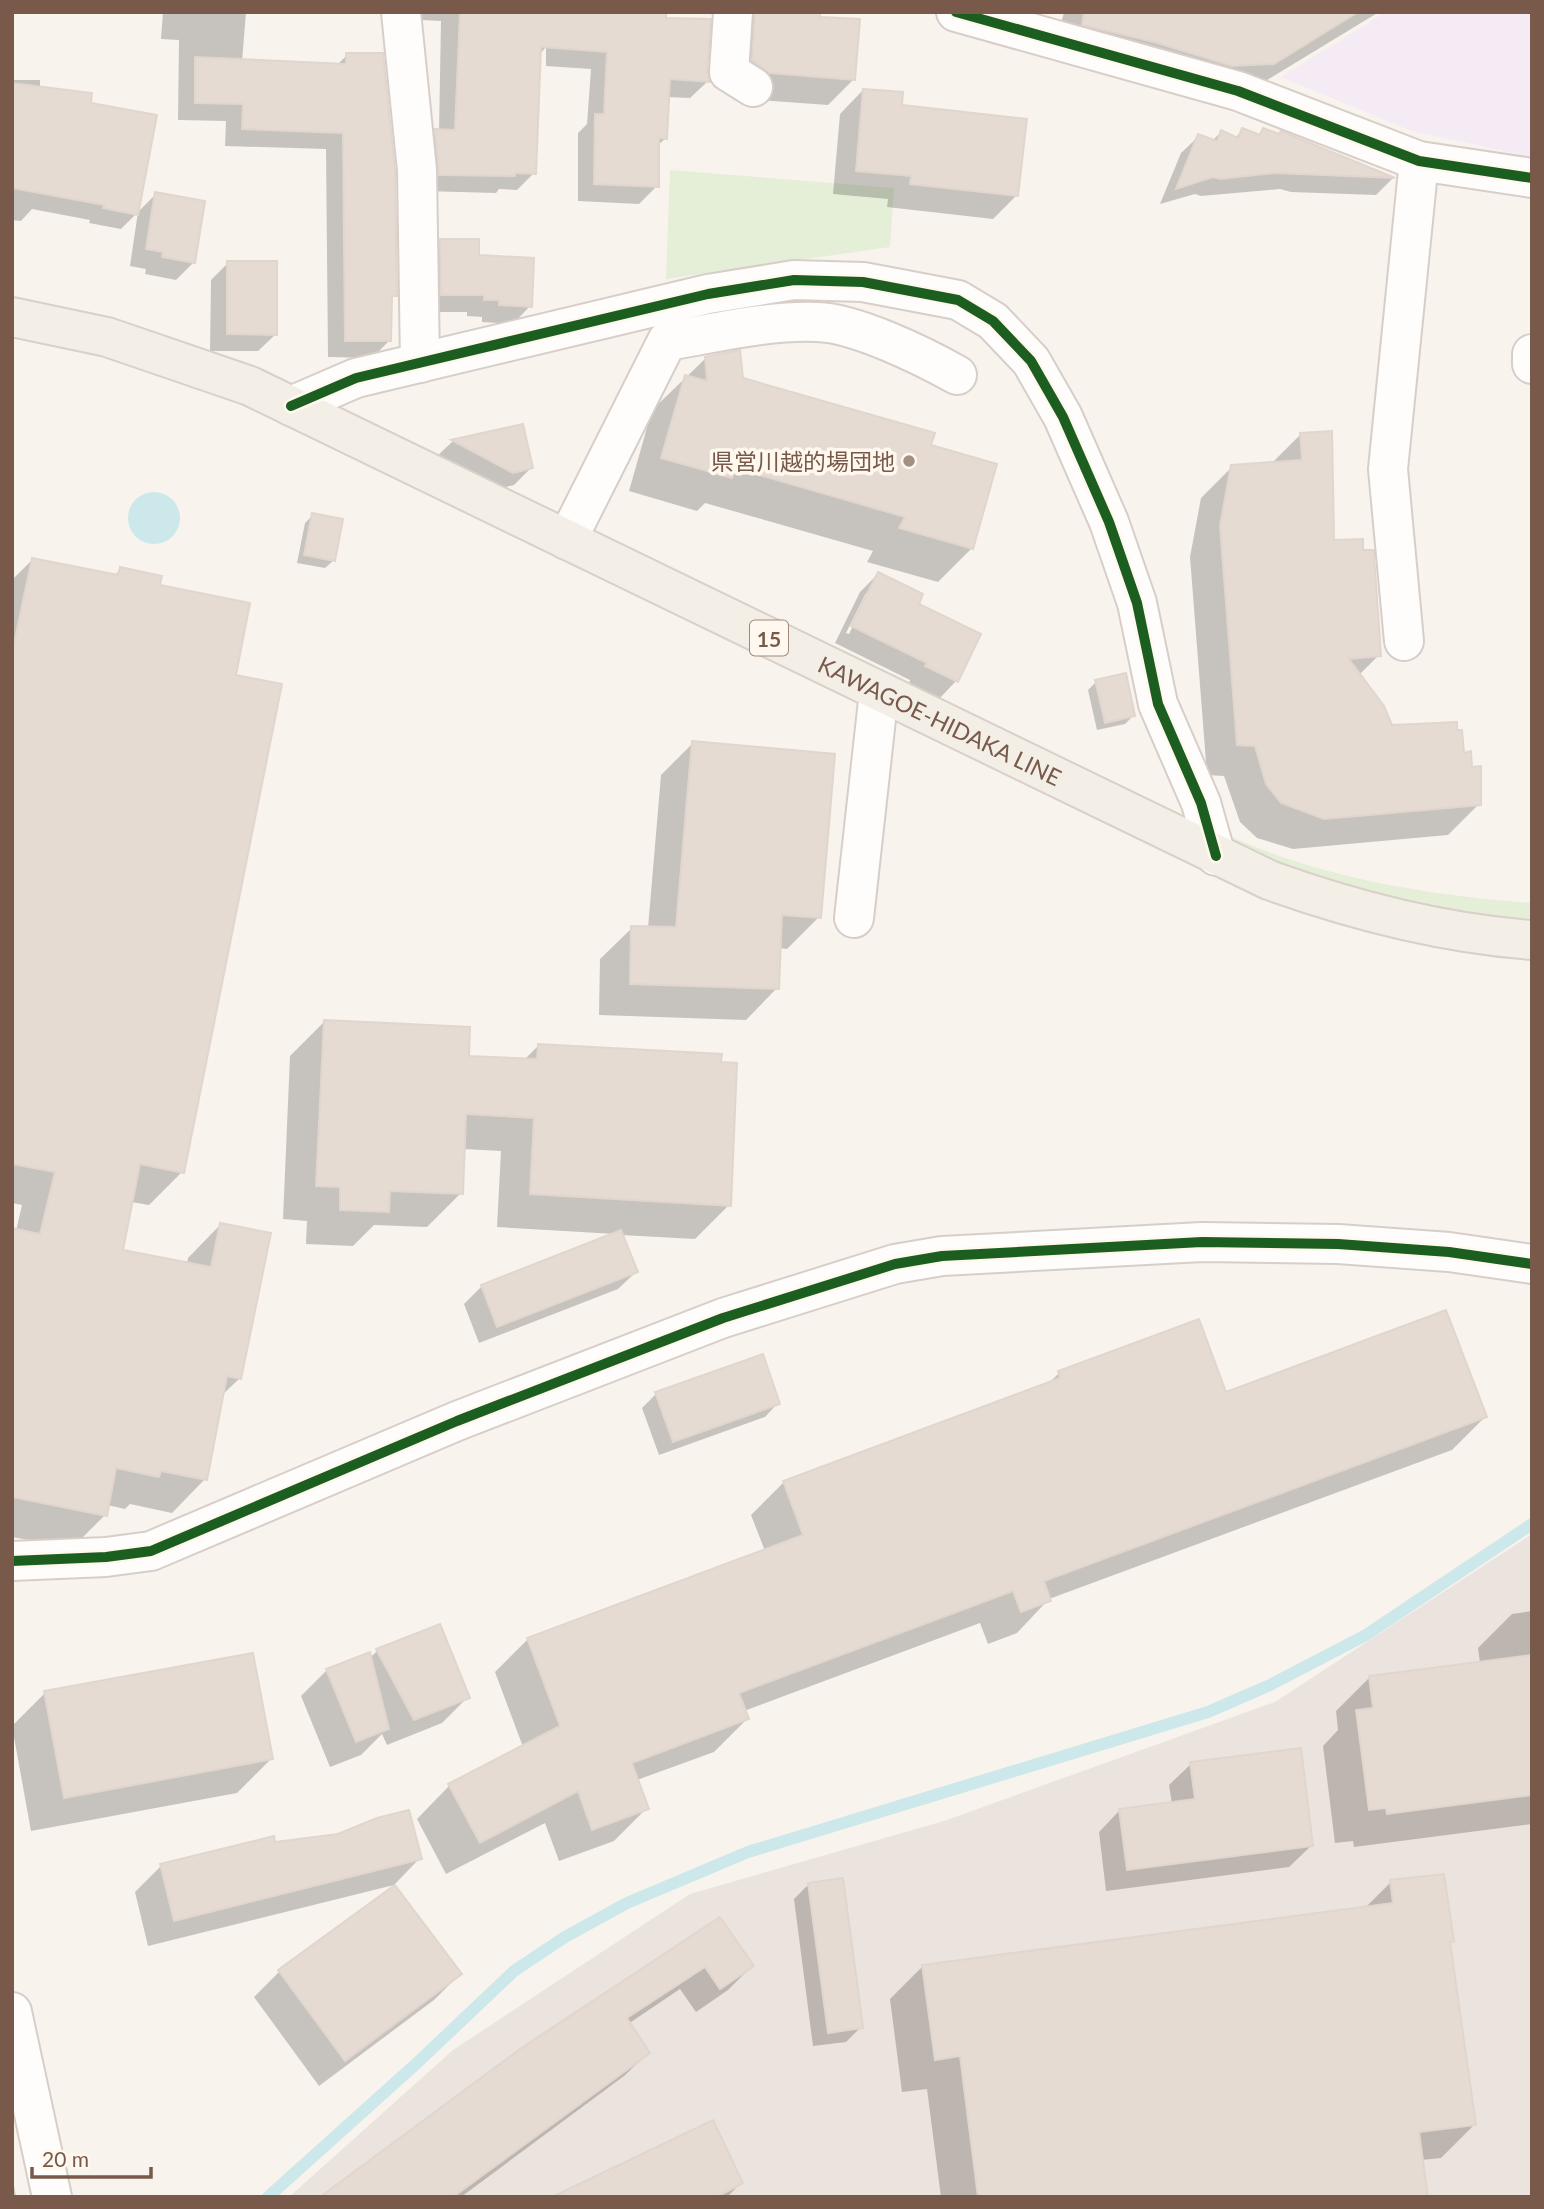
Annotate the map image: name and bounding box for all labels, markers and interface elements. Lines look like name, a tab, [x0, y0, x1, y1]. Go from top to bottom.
place label: 県営川越的場団地	[711, 447, 895, 475]
marker: 県営川越的場団地	[901, 453, 917, 469]
road number: 15	[750, 620, 788, 656]
street label: KAWAGOE-HIDAKA LINE	[814, 650, 1066, 791]
scale bar	[32, 2136, 150, 2180]
text: 20 m	[42, 2146, 89, 2171]

